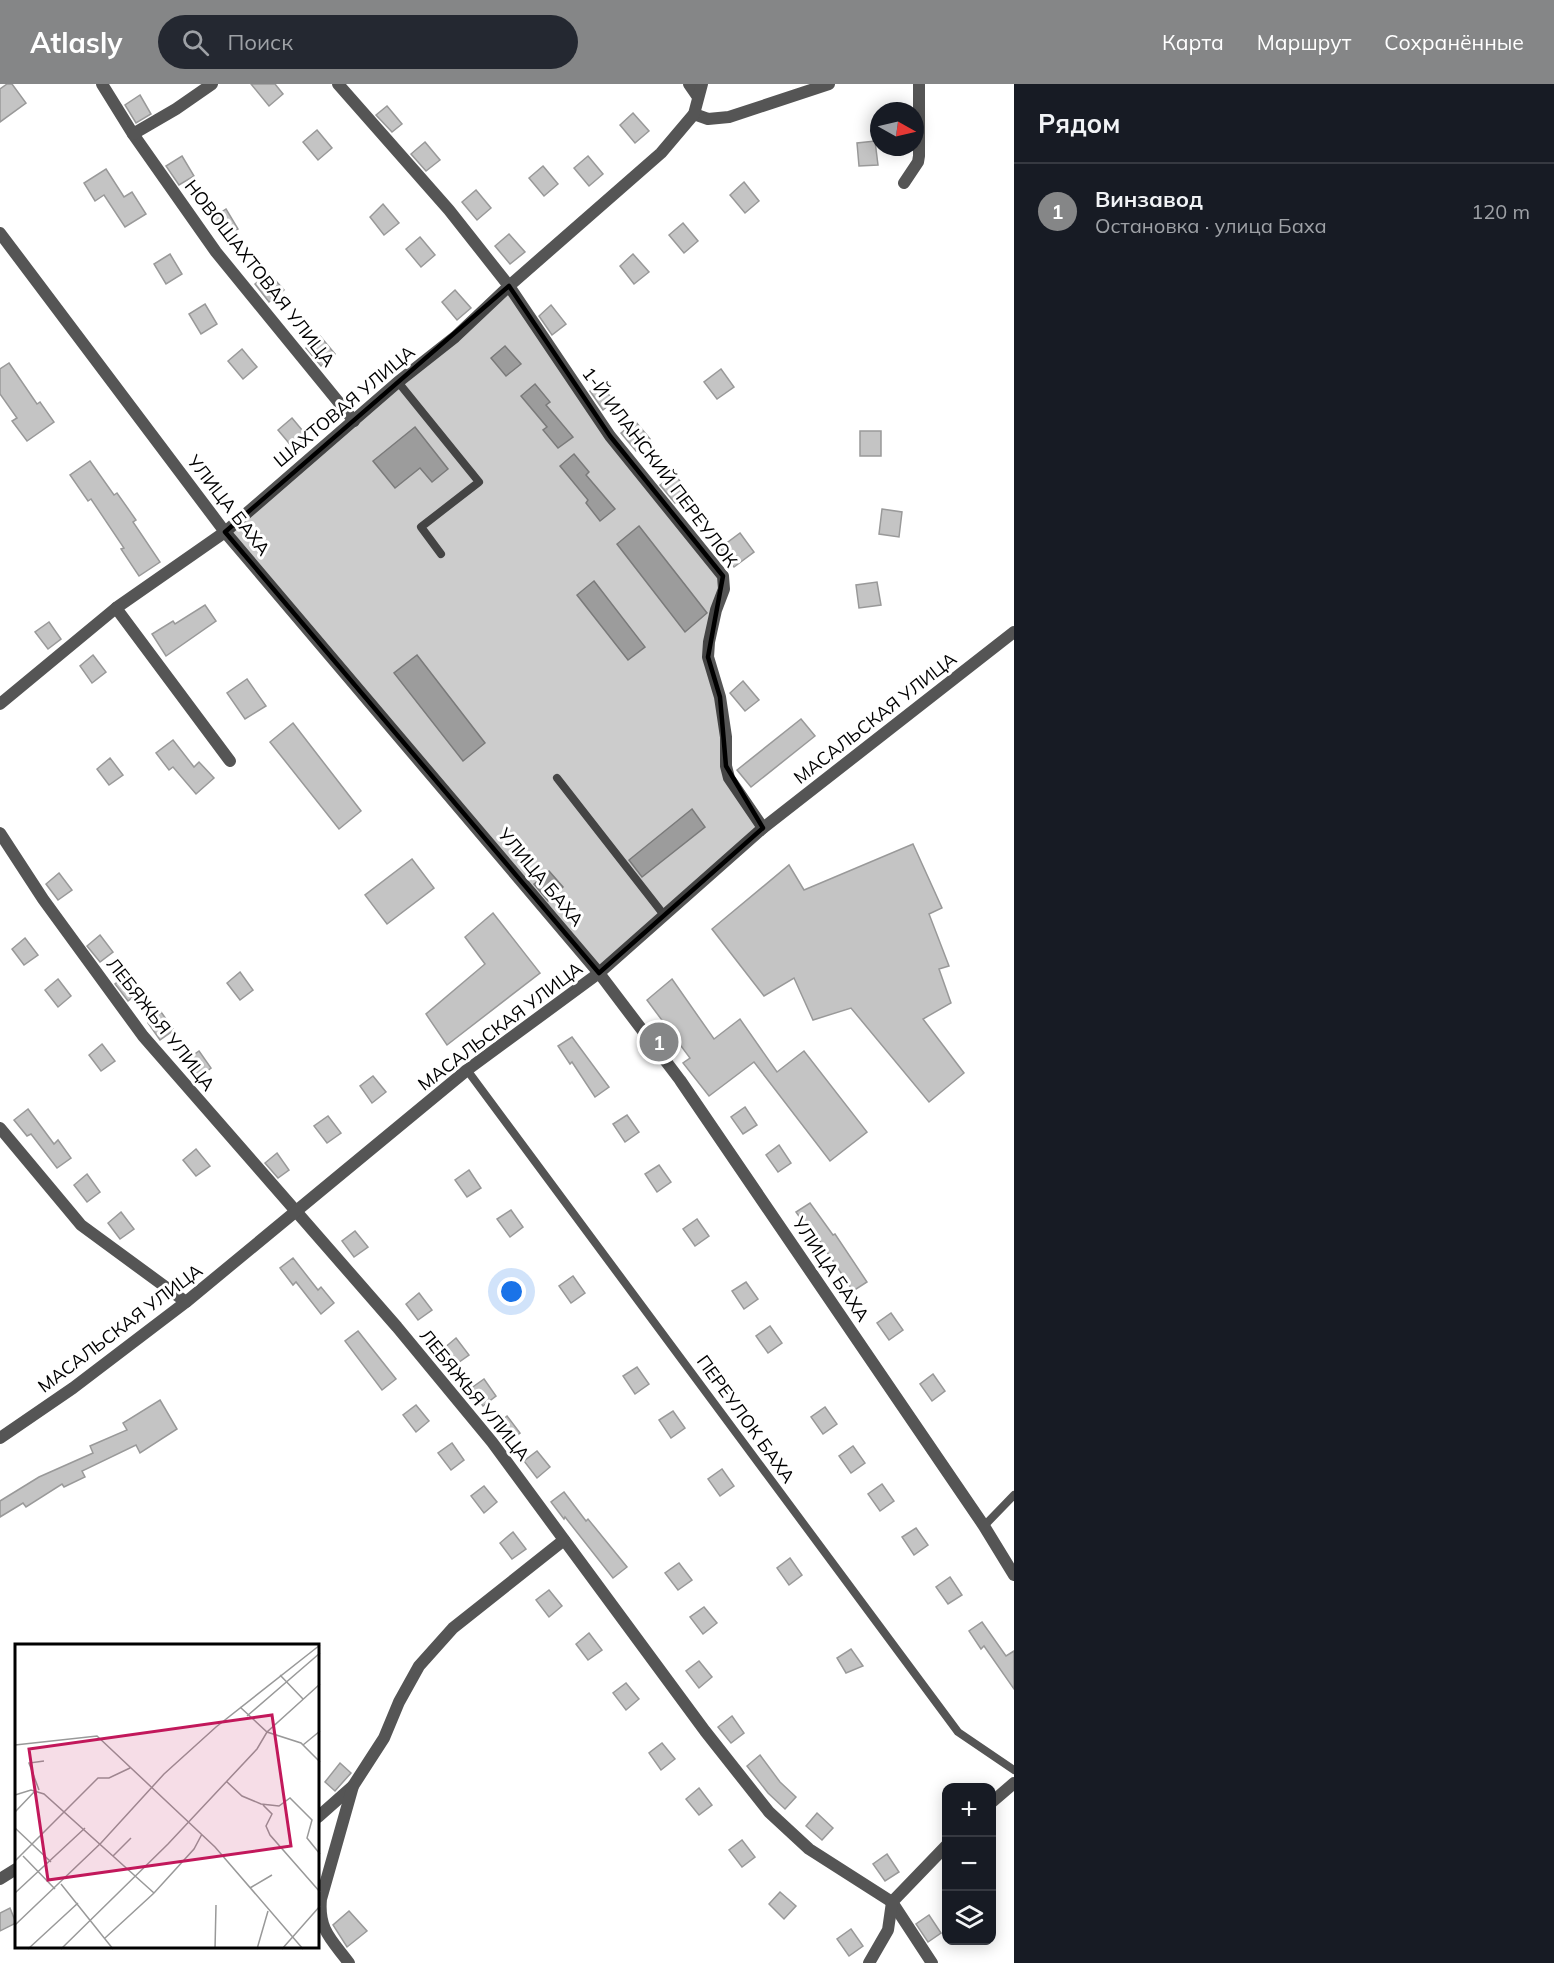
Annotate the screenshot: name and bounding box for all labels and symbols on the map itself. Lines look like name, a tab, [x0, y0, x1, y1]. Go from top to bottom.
north arrow	[870, 102, 924, 156]
street label: НОВОШАХТОВАЯ УЛИЦА	[180, 175, 340, 371]
street label: ШАХТОВАЯ УЛИЦА	[269, 340, 419, 472]
street label: 1-Й ИЛАНСКИЙ ПЕРЕУЛОК	[577, 362, 743, 572]
street label: УЛИЦА БАХА	[182, 449, 275, 560]
street label: МАСАЛЬСКАЯ УЛИЦА	[789, 647, 961, 789]
street label: УЛИЦА БАХА	[493, 822, 589, 931]
street label: ЛЕБЯЖЬЯ УЛИЦА	[102, 953, 220, 1095]
street label: МАСАЛЬСКАЯ УЛИЦА	[413, 957, 587, 1095]
pin: 1	[640, 1020, 678, 1064]
street label: УЛИЦА БАХА	[787, 1211, 874, 1326]
street label: МАСАЛЬСКАЯ УЛИЦА	[33, 1259, 207, 1397]
your location	[497, 1277, 526, 1306]
street label: ЛЕБЯЖЬЯ УЛИЦА	[415, 1325, 535, 1465]
street label: ПЕРЕУЛОК БАХА	[692, 1351, 800, 1487]
inset map	[15, 1644, 320, 1948]

